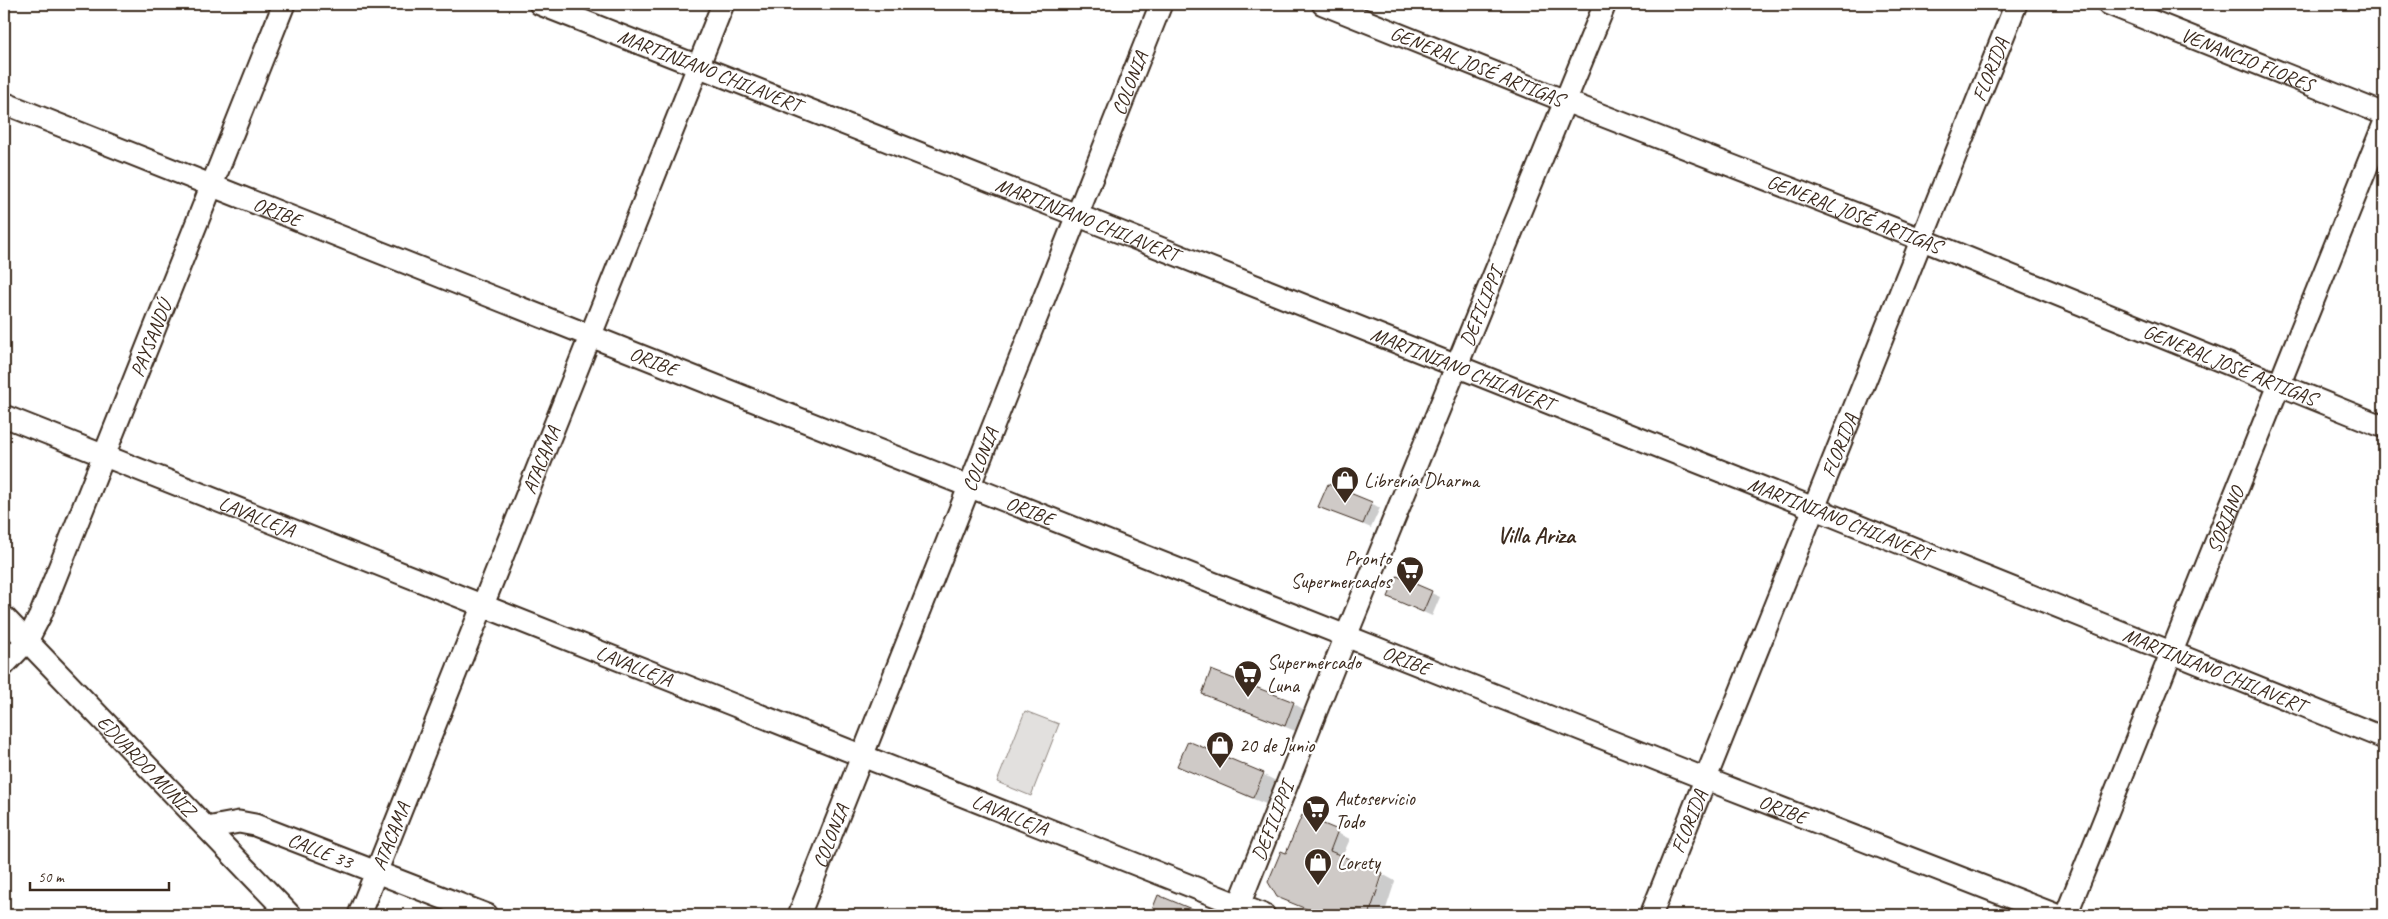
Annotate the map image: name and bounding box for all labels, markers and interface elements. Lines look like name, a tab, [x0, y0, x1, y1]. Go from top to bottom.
street label: GENERAL JOSÉ ARTIGAS	[1387, 20, 1571, 114]
street label: VENANCIO FLORES	[2177, 22, 2319, 98]
street label: MARTINIANO CHILAVERT	[614, 24, 809, 120]
street label: FLORIDA	[1966, 33, 2015, 105]
street label: COLONIA	[1106, 47, 1154, 119]
street label: GENERAL JOSÉ ARTIGAS	[1764, 169, 1949, 261]
street label: MARTINIANO CHILAVERT	[992, 172, 1187, 269]
street label: ORIBE	[250, 191, 307, 234]
street label: DEFILIPPI	[1454, 260, 1510, 350]
street label: PAYSANDÚ	[125, 294, 179, 381]
street label: GENERAL JOSÉ ARTIGAS	[2140, 319, 2324, 413]
street label: MARTINIANO CHILAVERT	[1367, 321, 1562, 418]
street label: ORIBE	[626, 341, 684, 383]
street label: FLORIDA	[1816, 409, 1864, 481]
street label: ATACAMA	[517, 422, 566, 498]
street label: COLONIA	[957, 424, 1005, 495]
shop icon: Librería Dharma	[1330, 465, 1360, 504]
place label: Librería Dharma	[1364, 468, 1481, 493]
street label: MARTINIANO CHILAVERT	[1745, 471, 1939, 569]
street label: SORIANO	[2201, 482, 2251, 556]
street label: LAVALLEJA	[215, 490, 299, 543]
street label: ORIBE	[1002, 490, 1060, 533]
district label: Villa Ariza	[1497, 522, 1577, 550]
place label: Pronto Supermercados	[1291, 546, 1393, 594]
supermarket icon: Pronto Supermercados	[1395, 555, 1425, 594]
street label: MARTINIANO CHILAVERT	[2119, 622, 2314, 720]
street label: LAVALLEJA	[593, 640, 677, 693]
street label: ORIBE	[1379, 640, 1437, 682]
place label: Supermercado Luna	[1267, 650, 1363, 698]
supermarket icon: Supermercado Luna	[1233, 659, 1263, 698]
street label: EDUARDO MUÑIZ	[92, 710, 203, 825]
shop icon: 20 de Junio	[1205, 730, 1235, 769]
place label: 20 de Junio	[1239, 733, 1315, 758]
street label: DEFILIPPI	[1246, 774, 1301, 864]
street label: FLORIDA	[1665, 785, 1713, 857]
place label: Autoservicio Todo	[1335, 786, 1416, 834]
street label: LAVALLEJA	[968, 789, 1052, 841]
street label: ORIBE	[1755, 789, 1813, 831]
supermarket icon: Autoservicio Todo	[1301, 794, 1331, 833]
street label: ATACAMA	[366, 798, 416, 874]
street label: COLONIA	[807, 800, 855, 872]
street label: CALLE 33	[284, 827, 358, 875]
shop icon: Lorety	[1303, 847, 1333, 886]
place label: Lorety	[1337, 850, 1382, 875]
scale bar	[30, 859, 169, 891]
text: 50 m	[38, 868, 65, 887]

